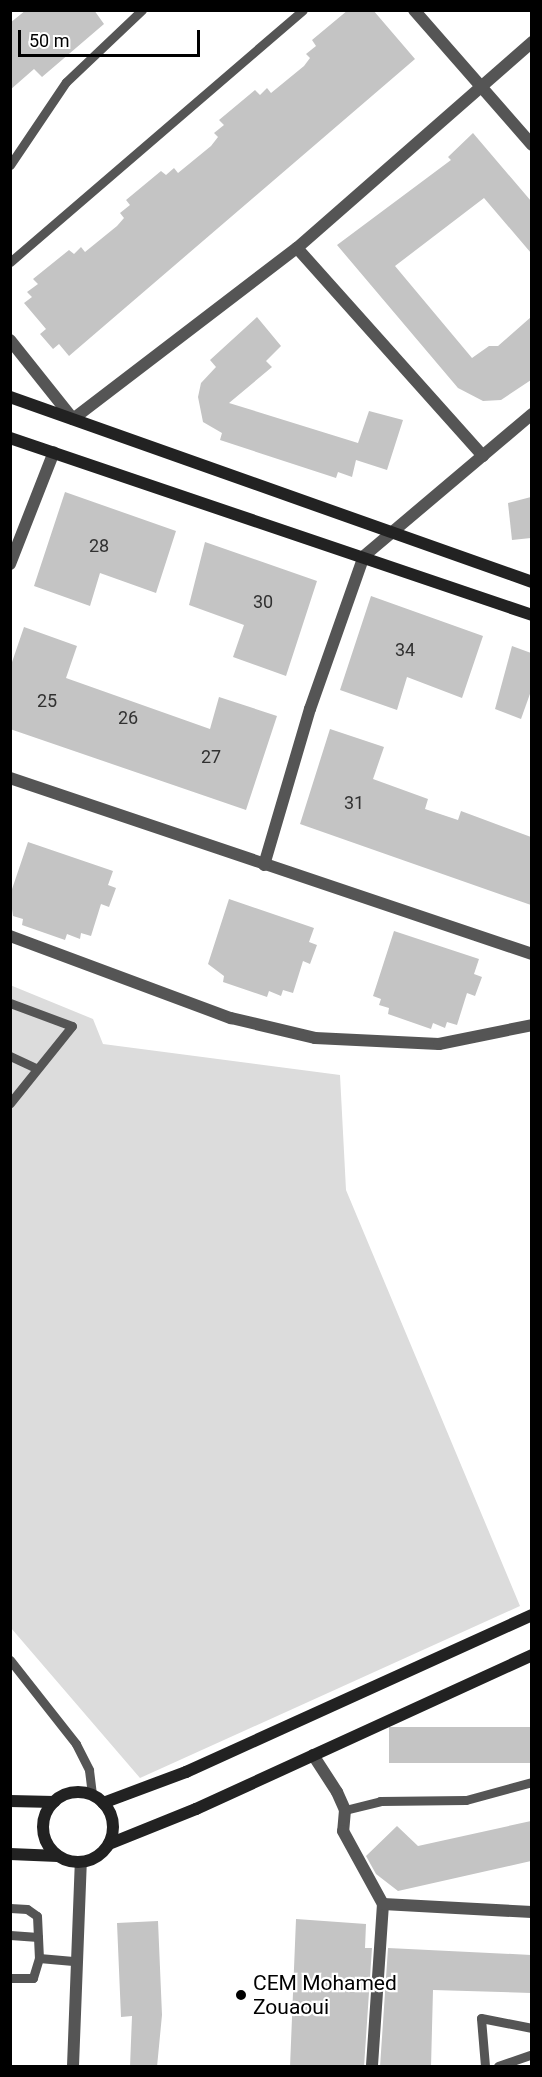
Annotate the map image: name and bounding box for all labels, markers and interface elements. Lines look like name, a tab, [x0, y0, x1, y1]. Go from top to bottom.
scale bar	[21, 18, 202, 56]
text: 50 m	[29, 30, 69, 51]
house number: 28	[89, 535, 109, 557]
house number: 30	[253, 591, 273, 613]
house number: 34	[395, 639, 415, 661]
house number: 25	[37, 690, 57, 712]
house number: 26	[118, 707, 138, 729]
house number: 27	[201, 746, 221, 768]
house number: 31	[344, 792, 364, 814]
place label: CEM Mohamed Zouaoui	[253, 1970, 397, 2020]
marker: CEM Mohamed Zouaoui	[234, 1988, 248, 2002]

